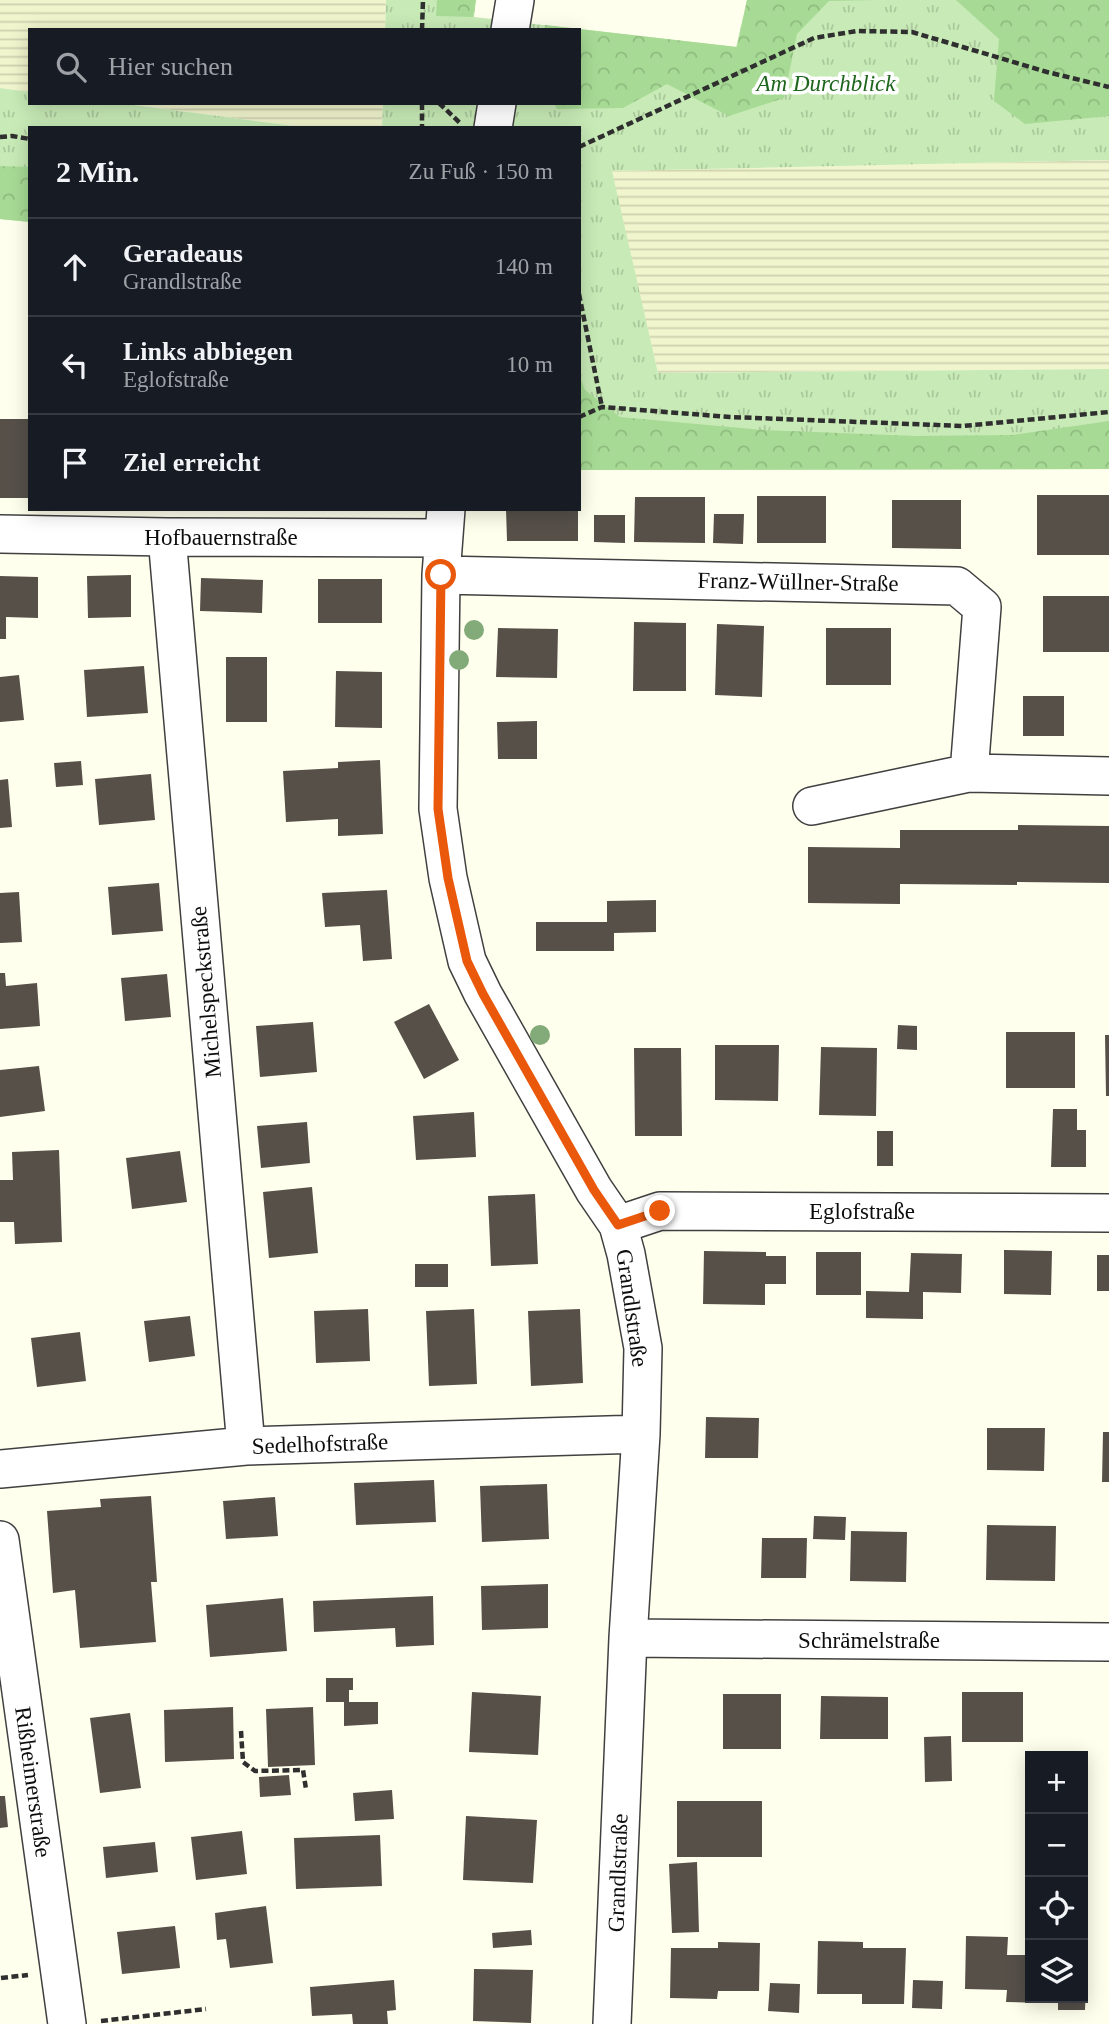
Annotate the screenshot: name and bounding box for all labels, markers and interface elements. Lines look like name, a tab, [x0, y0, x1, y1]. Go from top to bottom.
search box	[28, 28, 581, 105]
icon: search	[52, 48, 90, 86]
text: Hier suchen	[108, 52, 233, 81]
park label: Am Durchblick	[754, 71, 896, 96]
text: 2 Min.	[56, 155, 139, 188]
text: Zu Fuß · 150 m	[409, 159, 553, 184]
text: Geradeaus	[123, 239, 243, 268]
icon: ahead	[56, 248, 94, 286]
text: 140 m	[495, 254, 553, 279]
text: Grandlstraße	[123, 269, 242, 294]
text: Links abbiegen	[123, 337, 293, 366]
icon: left	[56, 346, 94, 384]
text: 10 m	[506, 352, 553, 377]
text: Eglofstraße	[123, 367, 229, 392]
icon: arrive	[56, 444, 94, 482]
text: Ziel erreicht	[123, 448, 260, 477]
street label: Hofbauernstraße	[144, 525, 298, 550]
route start	[425, 559, 456, 590]
street label: Franz-Wüllner-Straße	[697, 568, 899, 596]
street label: Michelspeckstraße	[186, 905, 226, 1079]
route end	[644, 1195, 675, 1226]
street label: Eglofstraße	[809, 1199, 915, 1224]
street label: Grandlstraße	[611, 1247, 653, 1369]
street label: Sedelhofstraße	[251, 1429, 389, 1459]
street label: Schrämelstraße	[798, 1628, 940, 1653]
street label: Rißheimerstraße	[10, 1705, 56, 1859]
map controls	[1025, 1751, 1088, 2003]
button: +	[1025, 1751, 1088, 1814]
street label: Grandlstraße	[603, 1813, 633, 1933]
button: −	[1025, 1814, 1088, 1877]
button: locate	[1025, 1877, 1088, 1940]
button: layers	[1025, 1940, 1088, 2003]

